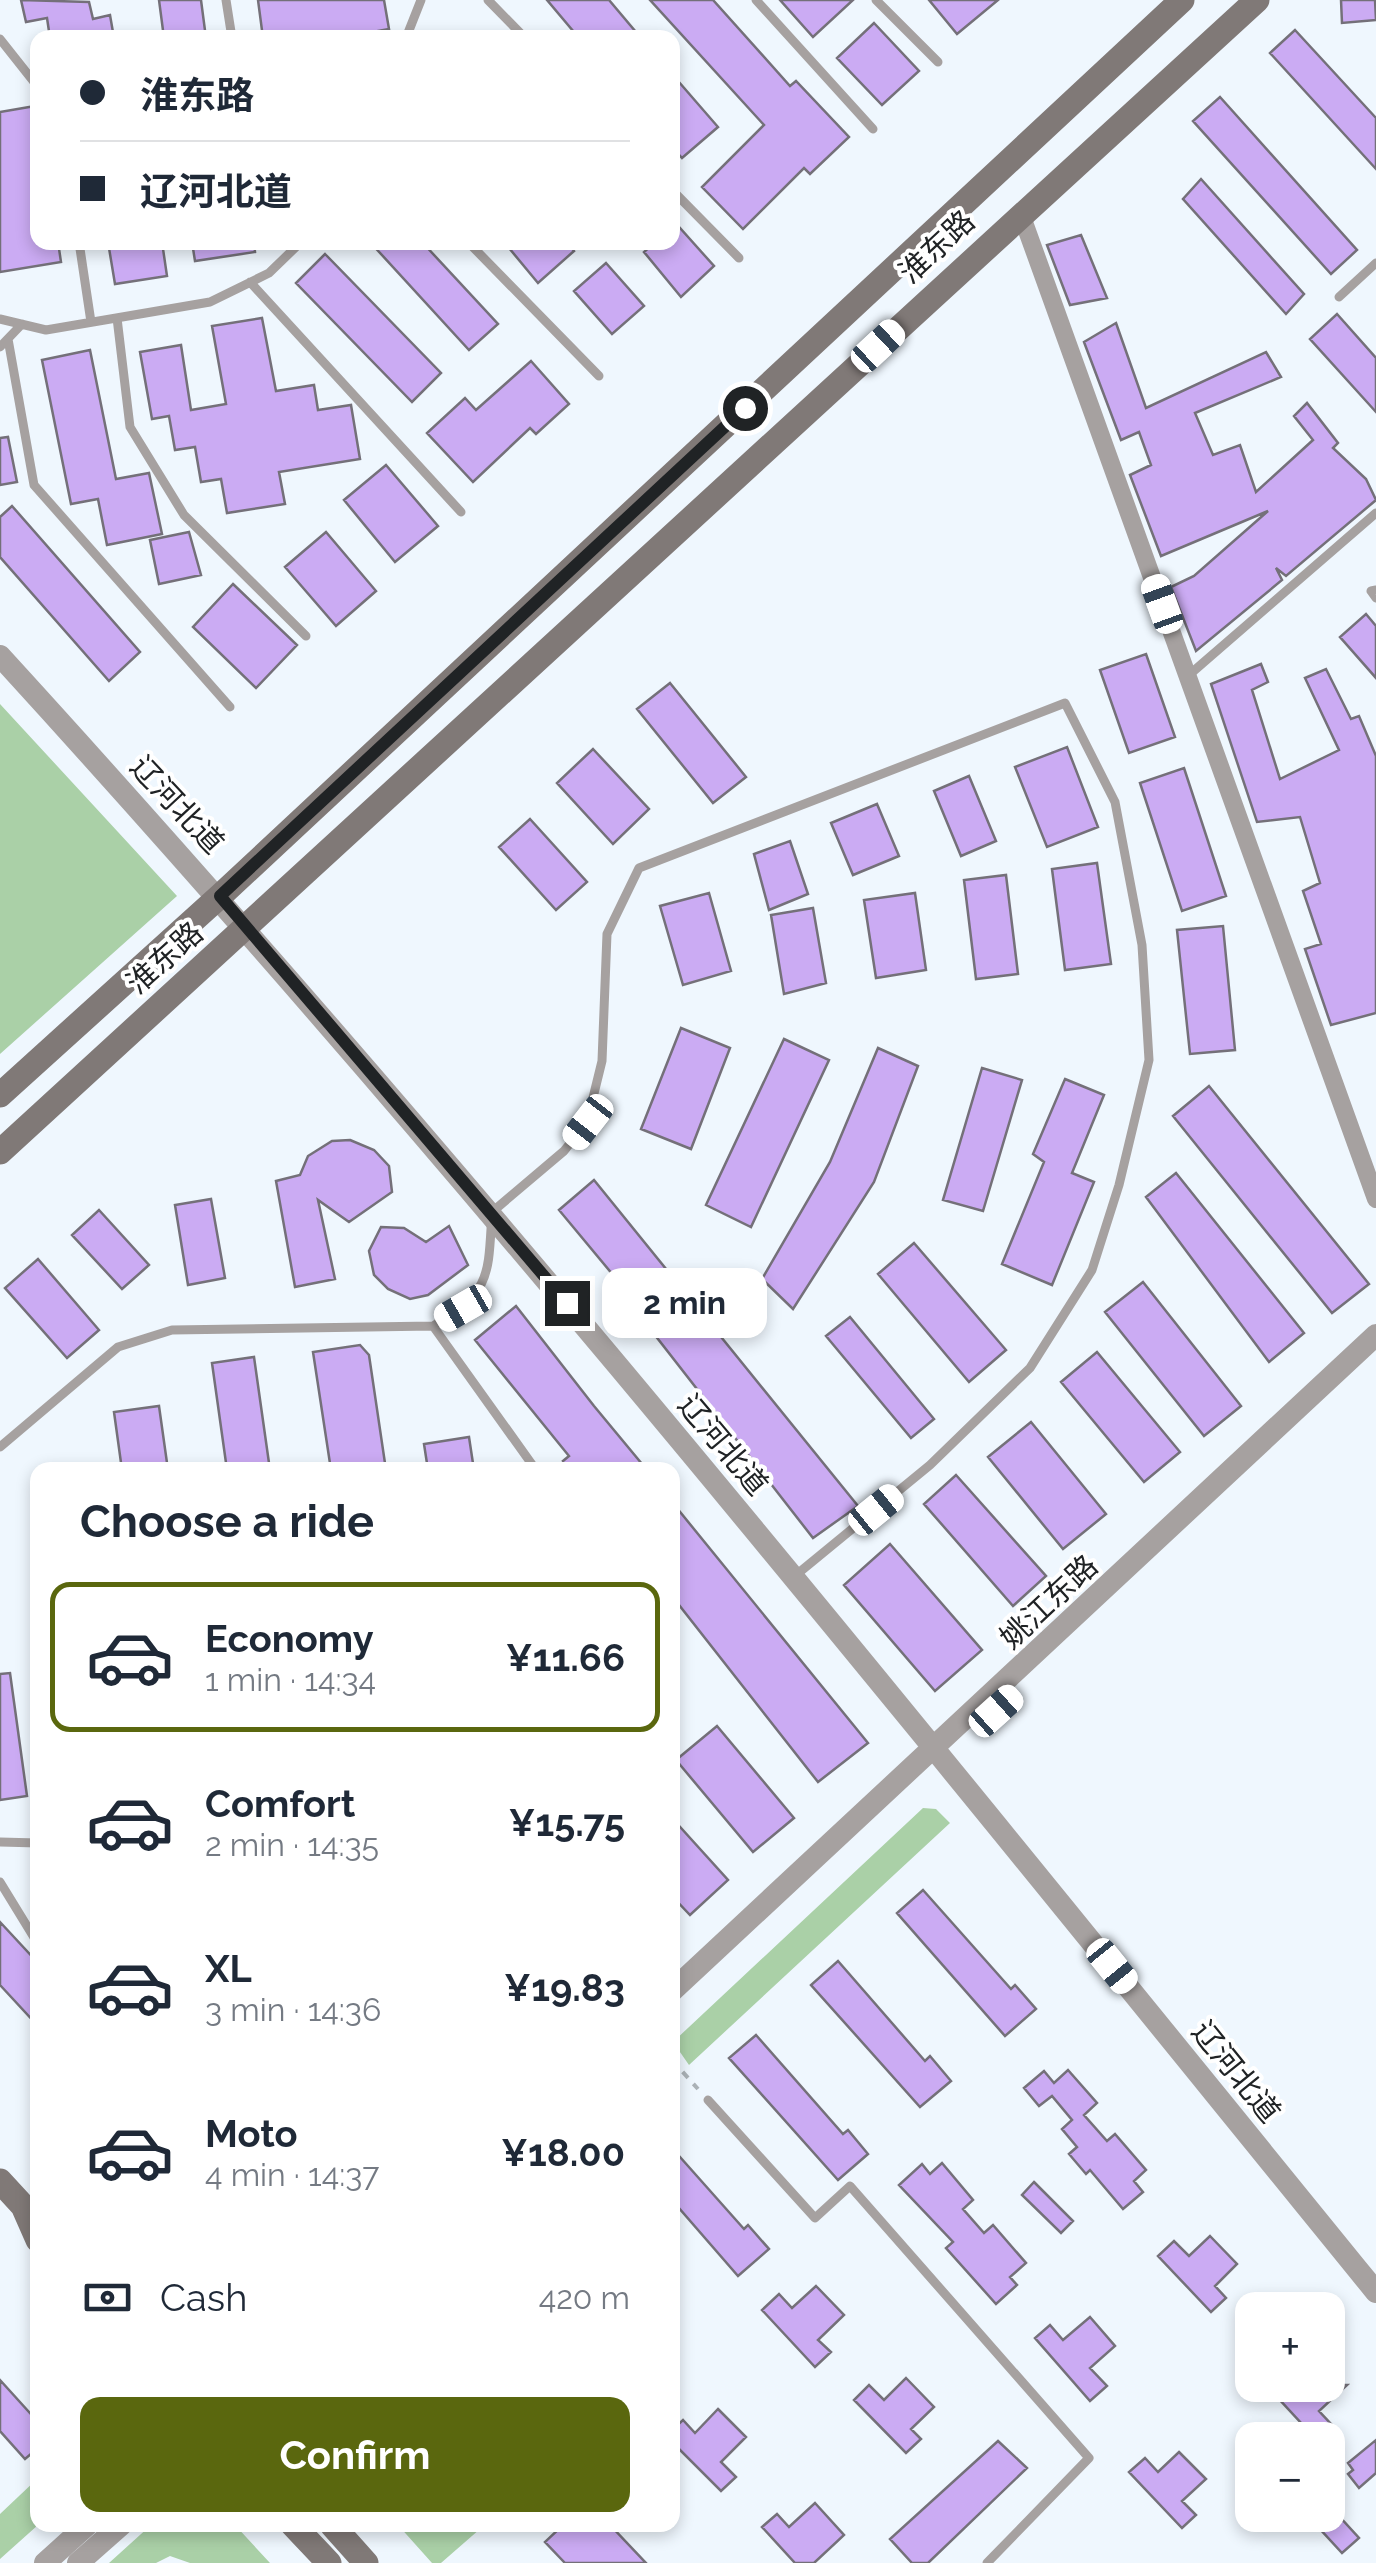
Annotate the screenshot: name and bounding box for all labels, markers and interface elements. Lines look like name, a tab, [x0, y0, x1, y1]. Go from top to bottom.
text: 淮东路	[140, 73, 254, 118]
text: 辽河北道	[140, 169, 292, 214]
street label: 淮东路	[892, 203, 982, 290]
car	[846, 315, 910, 377]
route start	[723, 386, 768, 431]
car	[1138, 571, 1186, 637]
street label: 辽河北道	[124, 749, 231, 860]
street label: 淮东路	[120, 915, 210, 1001]
car	[558, 1089, 618, 1155]
callout: 2 min	[602, 1268, 767, 1338]
car	[430, 1280, 496, 1336]
route end	[545, 1281, 590, 1326]
text: 2 min	[643, 1284, 726, 1321]
street label: 辽河北道	[671, 1387, 775, 1502]
car	[843, 1479, 909, 1541]
text: Choose a ride	[80, 1495, 374, 1548]
street label: 姚江东路	[993, 1548, 1104, 1655]
icon: car	[85, 1612, 175, 1702]
text: Economy	[205, 1616, 374, 1661]
text: ¥11.66	[506, 1635, 625, 1680]
text: 1 min · 14:34	[205, 1661, 376, 1698]
car	[964, 1680, 1028, 1742]
icon: car	[85, 1777, 175, 1867]
text: Comfort	[205, 1781, 355, 1826]
text: ¥15.75	[508, 1800, 625, 1845]
text: 2 min · 14:35	[205, 1826, 379, 1863]
car	[1081, 1933, 1143, 1999]
icon: car	[85, 1942, 175, 2032]
text: XL	[205, 1946, 252, 1991]
text: ¥19.83	[504, 1965, 625, 2010]
text: 3 min · 14:36	[205, 1991, 381, 2028]
street label: 辽河北道	[1185, 2014, 1288, 2129]
icon: car	[85, 2107, 175, 2197]
text: Moto	[205, 2111, 298, 2156]
text: ¥18.00	[501, 2130, 625, 2175]
text: 4 min · 14:37	[205, 2156, 379, 2193]
icon: cash	[80, 2270, 135, 2325]
text: Cash	[160, 2275, 247, 2320]
text: 420 m	[539, 2279, 630, 2316]
map controls	[1235, 2292, 1345, 2532]
button: +	[1235, 2292, 1345, 2402]
button: Confirm	[80, 2397, 630, 2512]
button: −	[1235, 2422, 1345, 2532]

